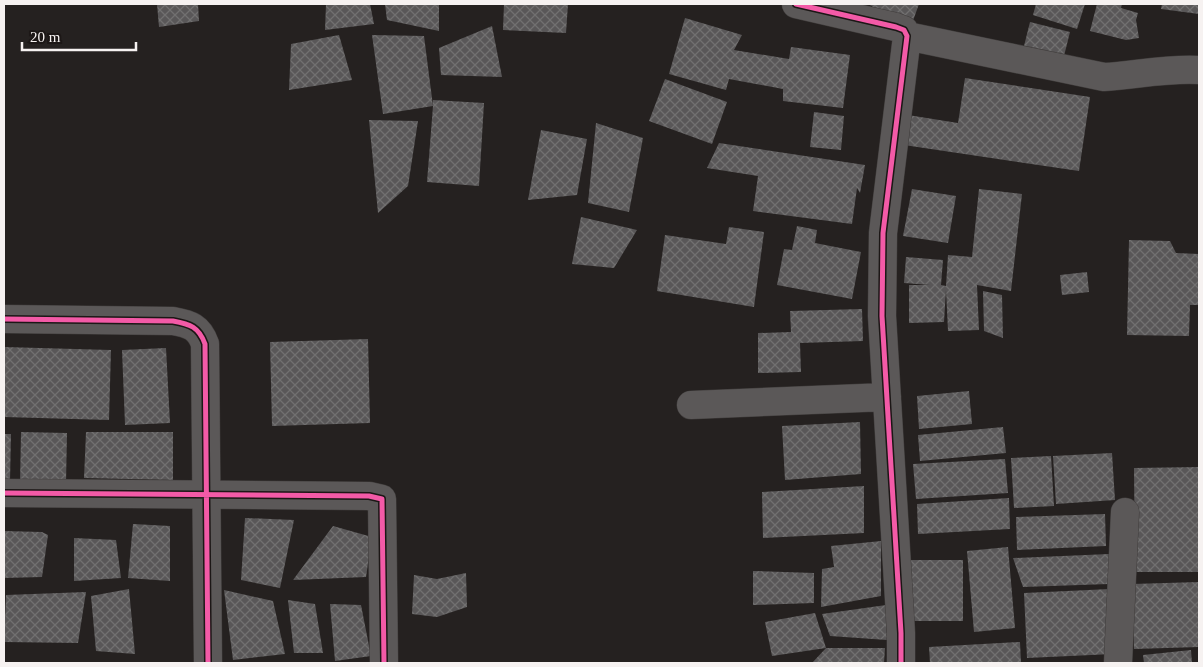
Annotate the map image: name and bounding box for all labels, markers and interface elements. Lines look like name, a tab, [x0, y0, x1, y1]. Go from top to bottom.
scale bar	[22, 20, 136, 52]
text: 20 m	[30, 29, 61, 45]

